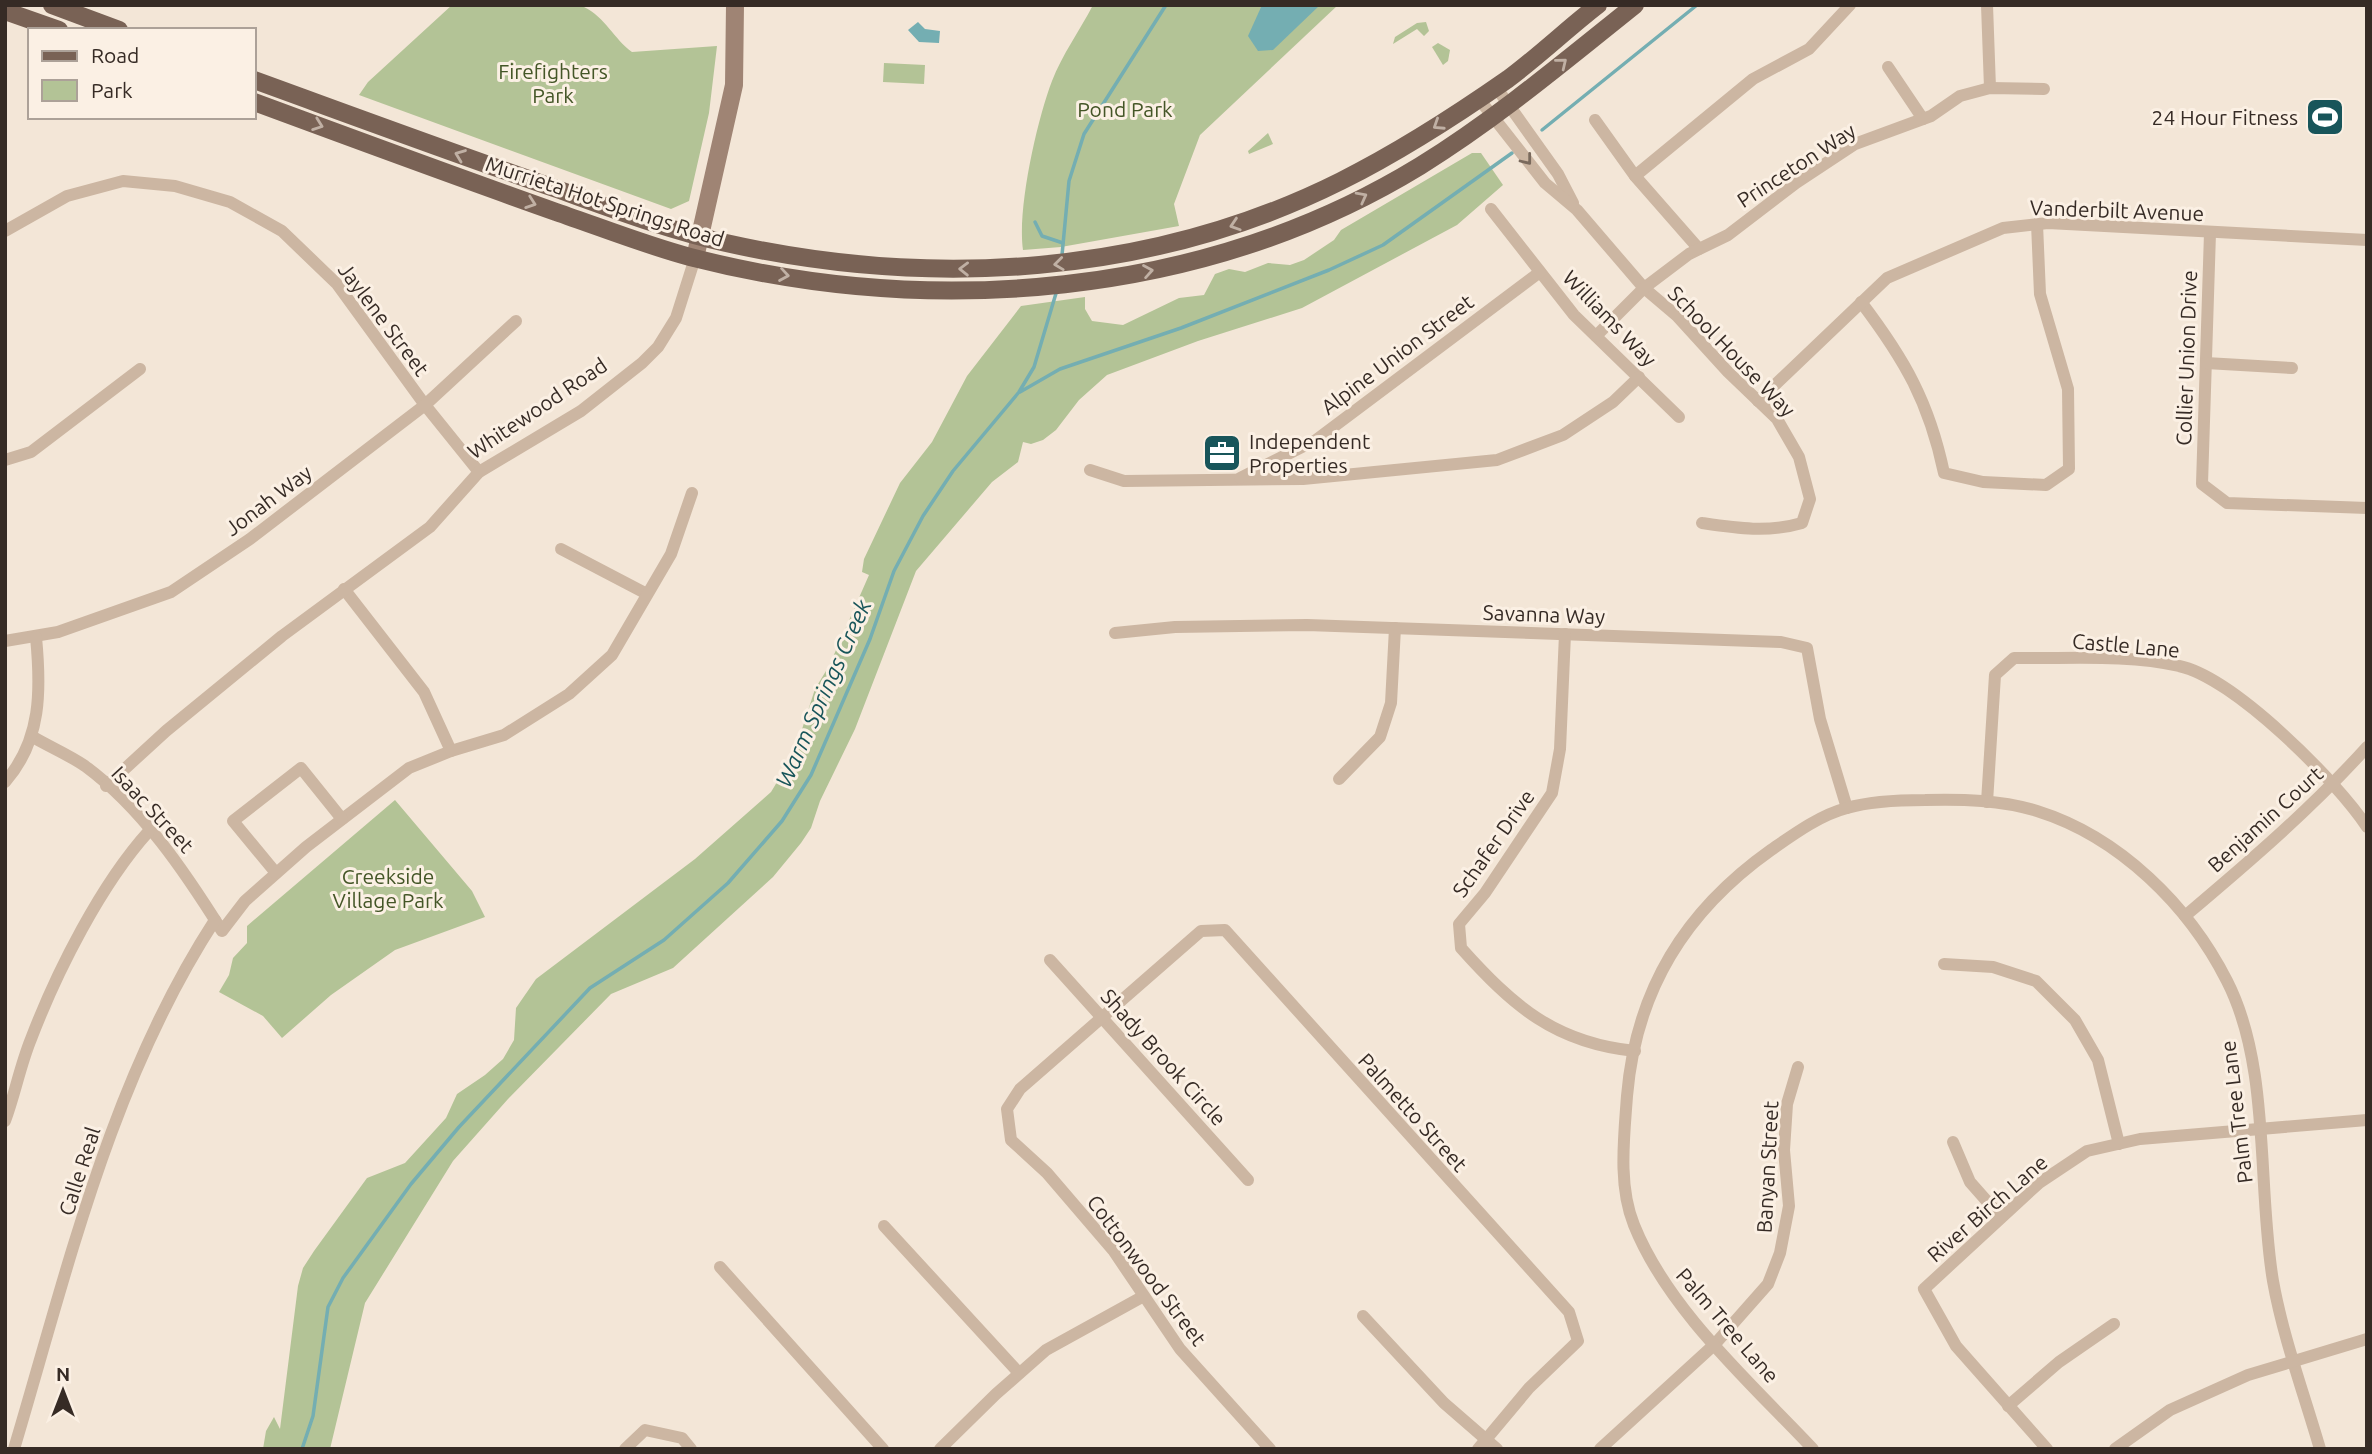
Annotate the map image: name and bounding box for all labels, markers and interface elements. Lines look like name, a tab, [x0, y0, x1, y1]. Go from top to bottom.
legend	[28, 28, 256, 119]
text: Road	[91, 43, 139, 67]
park label: Firefighters Park	[498, 59, 608, 107]
one-way arrow	[1554, 59, 1567, 71]
text: Park	[91, 78, 133, 102]
sports icon: 24 Hour Fitness	[2304, 96, 2346, 138]
park label: Pond Park	[1077, 97, 1173, 121]
place label: 24 Hour Fitness	[2152, 105, 2298, 129]
one-way arrow	[1433, 116, 1446, 129]
one-way arrow	[311, 117, 323, 131]
street label: Princeton Way	[1732, 118, 1860, 212]
one-way arrow	[455, 150, 467, 164]
street label: Murrieta Hot Springs Road	[483, 151, 727, 251]
one-way arrow	[1519, 152, 1531, 165]
one-way arrow	[1355, 192, 1367, 206]
one-way arrow	[525, 195, 537, 209]
street label: Vanderbilt Avenue	[2029, 195, 2205, 225]
one-way arrow	[1229, 217, 1241, 231]
one-way arrow	[1053, 256, 1065, 271]
street label: Jaylene Street	[334, 258, 434, 380]
one-way arrow	[958, 261, 968, 277]
one-way arrow	[1142, 264, 1154, 279]
street label: Williams Way	[1558, 265, 1662, 371]
one-way arrow	[778, 267, 790, 282]
street label: Collier Union Drive	[2171, 270, 2201, 446]
street label: School House Way	[1664, 281, 1800, 421]
street label: Alpine Union Street	[1316, 289, 1478, 419]
street label: Whitewood Road	[463, 353, 611, 463]
place label: Independent Properties	[1249, 429, 1370, 477]
office icon: Independent Properties	[1201, 432, 1243, 474]
street label: Jonah Way	[220, 460, 316, 540]
water label: Warm Springs Creek	[770, 595, 876, 791]
street label: Savanna Way	[1482, 600, 1606, 628]
street label: Castle Lane	[2071, 628, 2181, 662]
street label: Isaac Street	[107, 761, 199, 857]
street label: Benjamin Court	[2203, 761, 2327, 877]
street label: Schafer Drive	[1447, 785, 1539, 901]
park label: Creekside Village Park	[332, 864, 444, 912]
street label: Shady Brook Circle	[1097, 984, 1231, 1130]
street label: Palm Tree Lane	[2215, 1039, 2257, 1185]
street label: Palmetto Street	[1354, 1048, 1472, 1176]
street label: Banyan Street	[1752, 1100, 1782, 1234]
street label: Calle Real	[53, 1124, 105, 1218]
street label: River Birch Lane	[1922, 1149, 2052, 1267]
street label: Cottonwood Street	[1083, 1190, 1211, 1350]
street label: Palm Tree Lane	[1672, 1263, 1784, 1387]
north arrow	[28, 1356, 98, 1426]
text: N	[56, 1363, 70, 1385]

